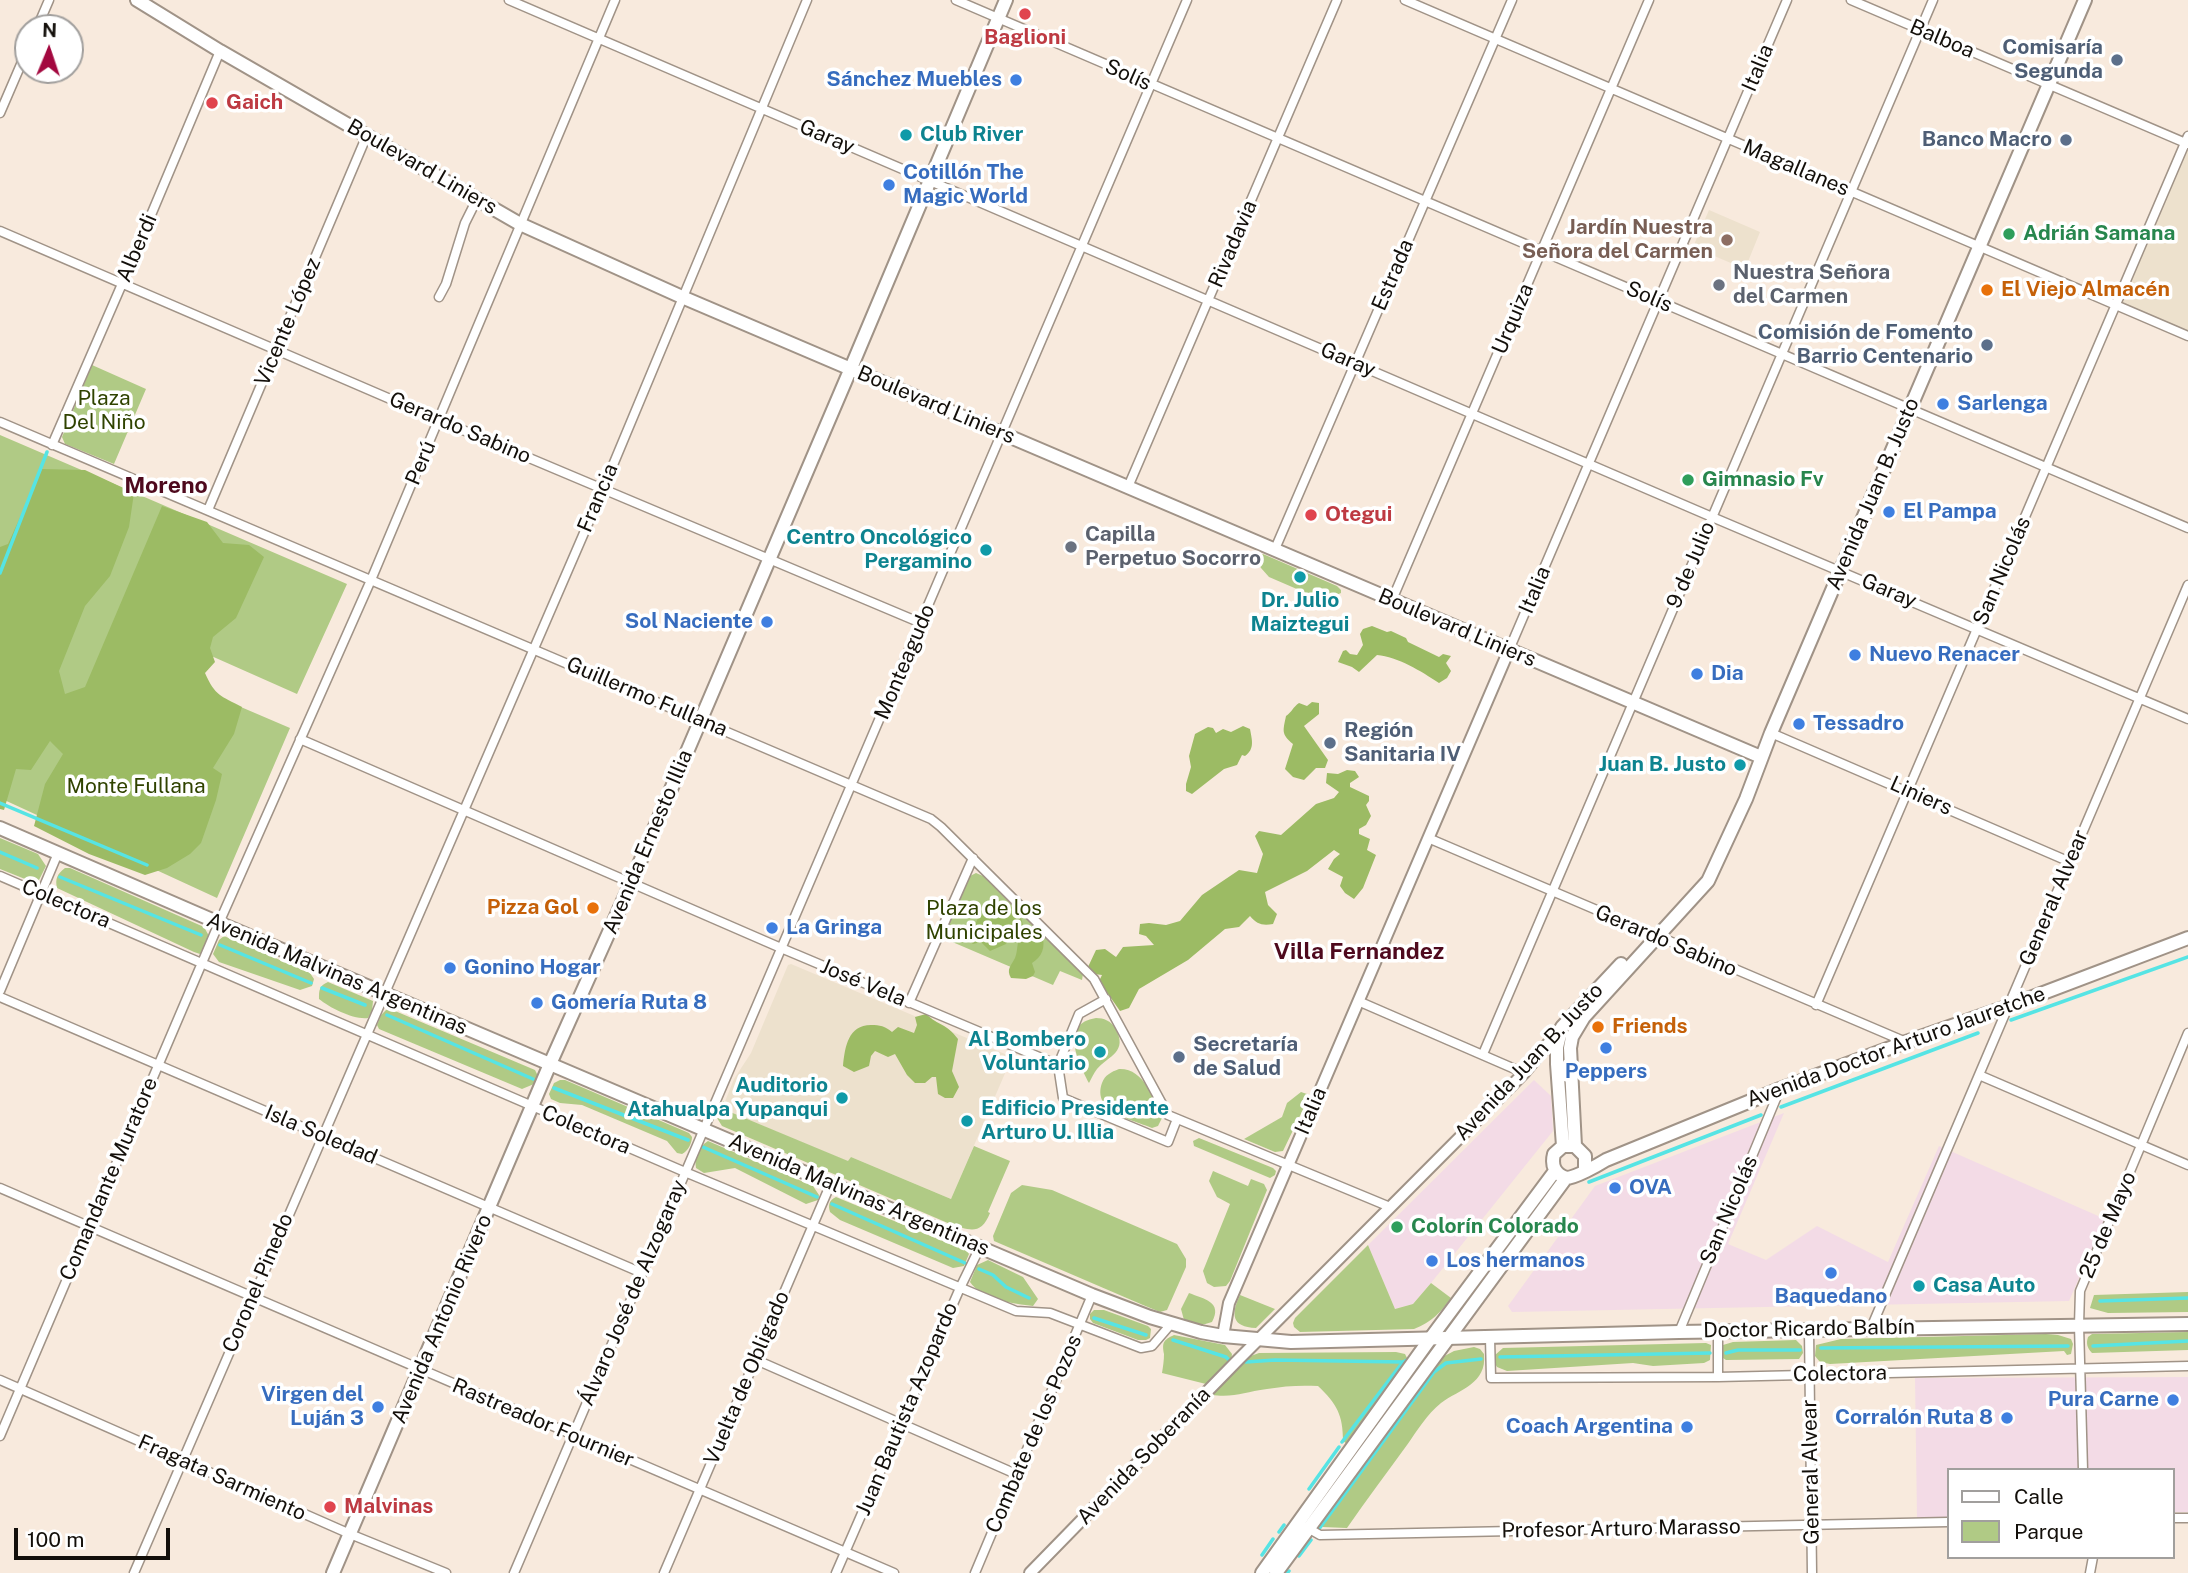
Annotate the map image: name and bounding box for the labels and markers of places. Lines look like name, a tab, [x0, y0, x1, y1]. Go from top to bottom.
marker: Baglioni	[1017, 6, 1033, 22]
place label: Baglioni	[984, 25, 1066, 51]
place label: Comisaría Segunda	[2002, 35, 2103, 85]
marker: Comisaría Segunda	[2109, 52, 2125, 68]
place label: Sánchez Muebles	[826, 67, 1002, 93]
marker: Sánchez Muebles	[1008, 72, 1024, 88]
place label: Gaich	[226, 90, 283, 116]
marker: Gaich	[204, 95, 220, 111]
place label: Club River	[920, 122, 1023, 148]
marker: Club River	[898, 127, 914, 143]
place label: Banco Macro	[1922, 127, 2052, 153]
marker: Banco Macro	[2058, 132, 2074, 148]
place label: Cotillón The Magic World	[903, 160, 1028, 210]
marker: Cotillón The Magic World	[881, 177, 897, 193]
place label: Jardín Nuestra Señora del Carmen	[1522, 215, 1713, 265]
place label: Adrián Samana	[2023, 221, 2175, 247]
marker: Adrián Samana	[2001, 226, 2017, 242]
marker: Jardín Nuestra Señora del Carmen	[1719, 232, 1735, 248]
place label: Nuestra Señora del Carmen	[1733, 260, 1890, 310]
marker: Nuestra Señora del Carmen	[1711, 277, 1727, 293]
place label: El Viejo Almacén	[2001, 277, 2170, 303]
marker: El Viejo Almacén	[1979, 282, 1995, 298]
place label: Comisión de Fomento Barrio Centenario	[1758, 320, 1973, 370]
marker: Comisión de Fomento Barrio Centenario	[1979, 337, 1995, 353]
place label: Sarlenga	[1957, 391, 2048, 417]
marker: Sarlenga	[1935, 396, 1951, 412]
place label: Gimnasio Fv	[1702, 467, 1824, 493]
marker: Gimnasio Fv	[1680, 472, 1696, 488]
place label: El Pampa	[1903, 499, 1997, 525]
place label: Otegui	[1325, 502, 1392, 528]
marker: El Pampa	[1881, 504, 1897, 520]
marker: Otegui	[1303, 507, 1319, 523]
place label: Capilla Perpetuo Socorro	[1085, 522, 1261, 572]
place label: Centro Oncológico Pergamino	[786, 525, 972, 575]
marker: Capilla Perpetuo Socorro	[1063, 539, 1079, 555]
marker: Centro Oncológico Pergamino	[978, 542, 994, 558]
marker: Dr. Julio Maiztegui	[1292, 569, 1308, 585]
place label: Dr. Julio Maiztegui	[1251, 588, 1349, 638]
place label: Sol Naciente	[625, 609, 753, 635]
marker: Sol Naciente	[759, 614, 775, 630]
place label: Nuevo Renacer	[1869, 642, 2020, 668]
marker: Nuevo Renacer	[1847, 647, 1863, 663]
place label: Dia	[1711, 661, 1744, 687]
marker: Dia	[1689, 666, 1705, 682]
place label: Tessadro	[1813, 711, 1904, 737]
marker: Tessadro	[1791, 716, 1807, 732]
place label: Región Sanitaria IV	[1344, 718, 1461, 768]
marker: Región Sanitaria IV	[1322, 735, 1338, 751]
place label: Juan B. Justo	[1599, 752, 1726, 778]
marker: Juan B. Justo	[1732, 757, 1748, 773]
place label: Pizza Gol	[487, 895, 579, 921]
marker: Pizza Gol	[585, 900, 601, 916]
place label: La Gringa	[786, 915, 882, 941]
marker: La Gringa	[764, 920, 780, 936]
place label: Gonino Hogar	[464, 955, 601, 981]
marker: Gonino Hogar	[442, 960, 458, 976]
place label: Gomería Ruta 8	[551, 990, 707, 1016]
marker: Gomería Ruta 8	[529, 995, 545, 1011]
place label: Friends	[1612, 1014, 1688, 1040]
marker: Friends	[1590, 1019, 1606, 1035]
place label: Al Bombero Voluntario	[968, 1027, 1086, 1077]
place label: Secretaría de Salud	[1193, 1032, 1298, 1082]
marker: Peppers	[1598, 1040, 1614, 1056]
marker: Al Bombero Voluntario	[1092, 1044, 1108, 1060]
marker: Secretaría de Salud	[1171, 1049, 1187, 1065]
place label: Peppers	[1565, 1059, 1647, 1085]
place label: Auditorio Atahualpa Yupanqui	[627, 1073, 828, 1123]
marker: Auditorio Atahualpa Yupanqui	[834, 1090, 850, 1106]
place label: Edificio Presidente Arturo U. Illia	[981, 1096, 1169, 1146]
marker: Edificio Presidente Arturo U. Illia	[959, 1113, 975, 1129]
place label: OVA	[1629, 1175, 1672, 1201]
marker: OVA	[1607, 1180, 1623, 1196]
place label: Colorín Colorado	[1411, 1214, 1579, 1240]
marker: Colorín Colorado	[1389, 1219, 1405, 1235]
place label: Los hermanos	[1446, 1248, 1585, 1274]
marker: Los hermanos	[1424, 1253, 1440, 1269]
marker: Baquedano	[1823, 1265, 1839, 1281]
place label: Casa Auto	[1933, 1273, 2035, 1299]
marker: Casa Auto	[1911, 1278, 1927, 1294]
place label: Baquedano	[1775, 1284, 1887, 1310]
place label: Virgen del Luján 3	[261, 1382, 364, 1432]
place label: Pura Carne	[2048, 1387, 2159, 1413]
marker: Pura Carne	[2165, 1392, 2181, 1408]
marker: Virgen del Luján 3	[370, 1399, 386, 1415]
place label: Corralón Ruta 8	[1835, 1405, 1993, 1431]
marker: Corralón Ruta 8	[1999, 1410, 2015, 1426]
place label: Coach Argentina	[1506, 1414, 1673, 1440]
marker: Coach Argentina	[1679, 1419, 1695, 1435]
place label: Malvinas	[344, 1494, 433, 1520]
marker: Malvinas	[322, 1499, 338, 1515]

